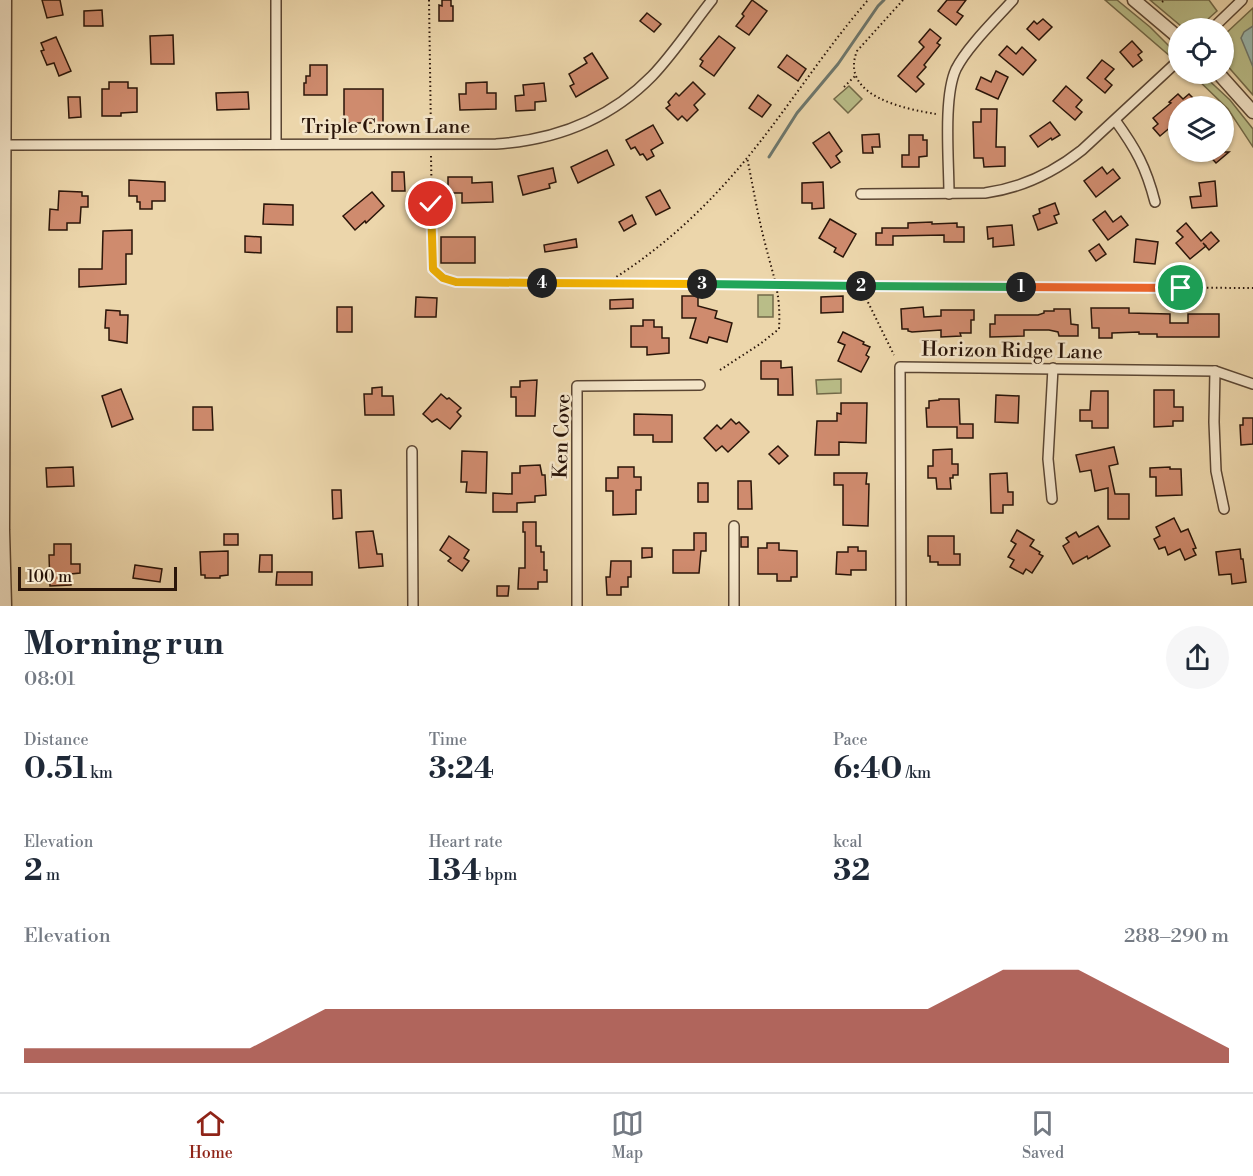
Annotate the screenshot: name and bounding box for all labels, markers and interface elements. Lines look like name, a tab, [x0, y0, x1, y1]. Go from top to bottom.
map controls	[1168, 18, 1234, 162]
button: locate	[1168, 18, 1234, 84]
button: layers	[1168, 96, 1234, 162]
street label: Triple Crown Lane	[302, 115, 470, 140]
pin	[405, 178, 456, 229]
icon: check	[414, 187, 447, 220]
pin	[1155, 262, 1206, 313]
pin: 4	[527, 268, 557, 298]
pin: 3	[687, 269, 717, 299]
pin: 2	[846, 271, 876, 301]
icon: arrive	[1164, 271, 1197, 304]
pin: 1	[1006, 272, 1036, 302]
text: 4	[537, 273, 547, 293]
text: 3	[697, 274, 707, 294]
text: 2	[856, 276, 866, 296]
text: 1	[1017, 277, 1025, 297]
street label: Horizon Ridge Lane	[921, 337, 1103, 366]
street label: Ken Cove	[549, 393, 576, 479]
scale bar	[18, 564, 177, 592]
text: 100 m	[27, 567, 72, 587]
text: Morning run	[24, 624, 224, 665]
button: share	[1166, 626, 1229, 689]
text: 08:01	[24, 667, 75, 692]
text: Distance	[24, 730, 89, 750]
text: Time	[429, 730, 467, 750]
text: Pace	[833, 730, 868, 750]
text: 0.51	[24, 750, 87, 788]
text: 3:24	[429, 750, 494, 788]
text: 6:40	[833, 750, 902, 788]
text: km	[87, 763, 113, 783]
text: /km	[902, 763, 931, 783]
text: Elevation	[24, 832, 93, 852]
text: Heart rate	[429, 832, 503, 852]
text: kcal	[833, 832, 862, 852]
text: 2	[24, 852, 43, 890]
text: 134	[429, 852, 482, 890]
text: 32	[833, 852, 870, 890]
text: m	[43, 865, 60, 885]
text: bpm	[482, 865, 517, 885]
text: Elevation	[24, 924, 111, 949]
text: 288–290 m	[1124, 924, 1229, 949]
tab: Home	[189, 1107, 233, 1163]
tab: Map	[611, 1107, 644, 1163]
tab: Saved	[1022, 1107, 1064, 1163]

